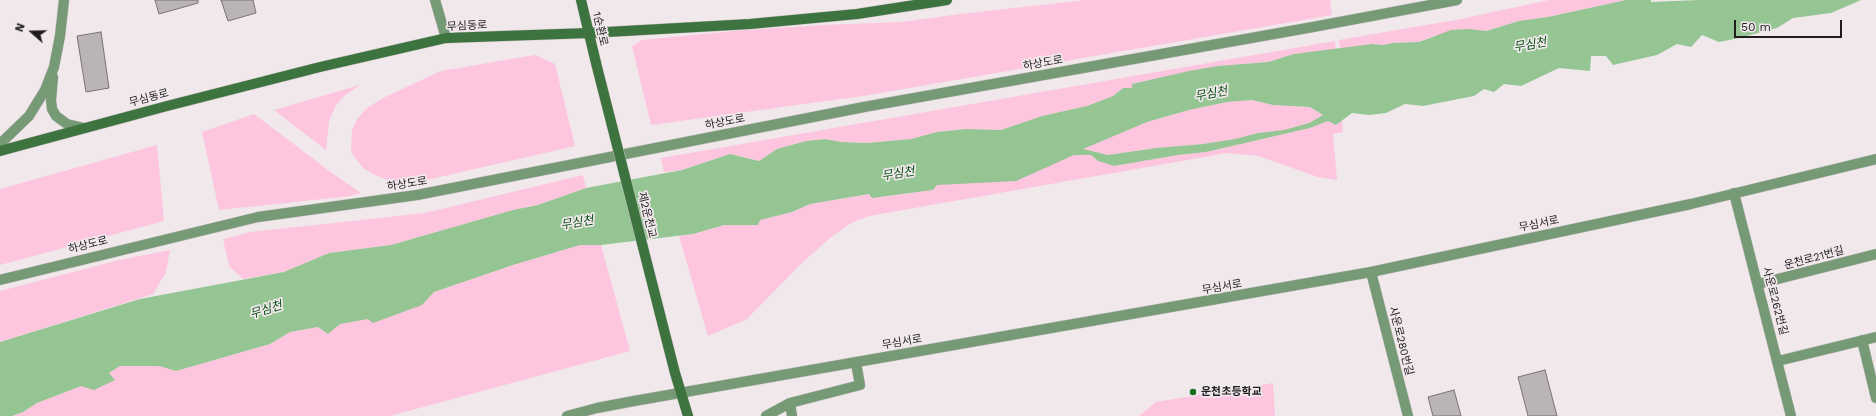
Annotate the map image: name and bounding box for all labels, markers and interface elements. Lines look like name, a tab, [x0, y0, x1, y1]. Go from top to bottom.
street label: 1순환로	[590, 11, 610, 47]
north arrow	[12, 12, 52, 52]
scale bar	[1736, 12, 1844, 38]
street label: 무심동로	[446, 18, 488, 34]
text: 50 m	[1741, 20, 1771, 34]
text: N	[13, 22, 28, 34]
water label: 무심천	[1512, 35, 1548, 55]
street label: 하상도로	[1022, 53, 1064, 73]
water label: 무심천	[1193, 84, 1229, 104]
street label: 무심동로	[128, 86, 170, 110]
street label: 하상도로	[704, 112, 746, 132]
water label: 무심천	[881, 164, 915, 184]
street label: 하상도로	[386, 174, 428, 194]
street label: 제2운천교	[635, 191, 659, 239]
water label: 무심천	[560, 213, 594, 233]
street label: 무심서로	[1518, 213, 1560, 235]
street label: 하상도로	[67, 234, 109, 256]
street label: 운천로21번길	[1783, 244, 1845, 272]
street label: 사운로262번길	[1760, 265, 1790, 337]
street label: 무심서로	[1201, 277, 1243, 297]
water label: 무심천	[248, 298, 284, 322]
street label: 사운로280번길	[1386, 305, 1416, 377]
street label: 무심서로	[881, 332, 923, 352]
place label: 운천초등학교	[1201, 385, 1262, 399]
marker: 운천초등학교	[1188, 387, 1198, 397]

